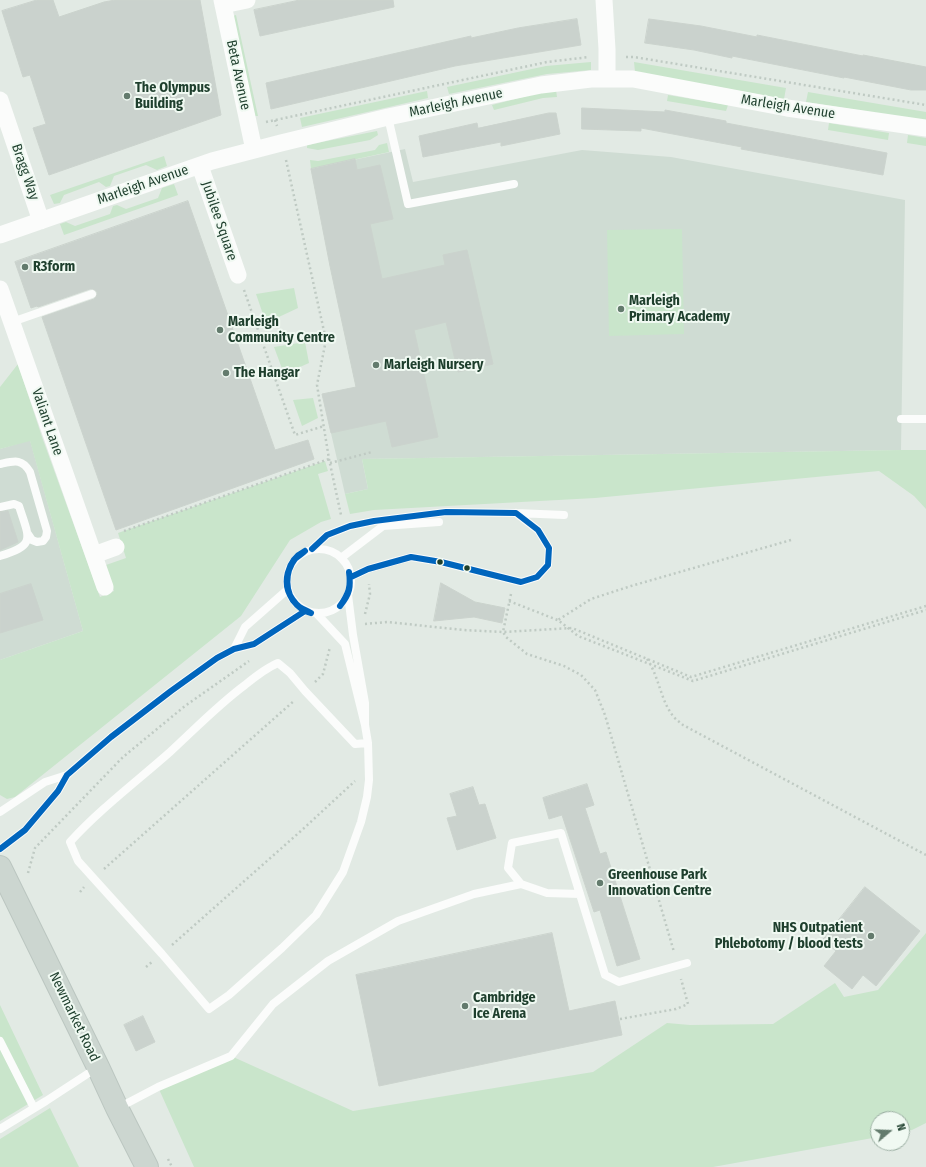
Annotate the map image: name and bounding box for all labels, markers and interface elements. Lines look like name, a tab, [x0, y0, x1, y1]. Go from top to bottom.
street label: Beta Avenue	[222, 38, 254, 112]
place label: The Olympus Building	[135, 80, 210, 112]
street label: Marleigh Avenue	[408, 85, 504, 121]
marker: The Olympus Building	[122, 91, 132, 101]
street label: Marleigh Avenue	[740, 91, 836, 123]
street label: Bragg Way	[8, 142, 42, 202]
street label: Marleigh Avenue	[95, 162, 191, 208]
street label: Jubilee Square	[198, 179, 240, 263]
place label: R3form	[33, 259, 75, 275]
marker: R3form	[20, 262, 30, 272]
place label: Marleigh Primary Academy	[629, 293, 730, 326]
marker: Marleigh Primary Academy	[616, 304, 626, 314]
place label: Marleigh Community Centre	[228, 314, 335, 346]
marker: Marleigh Community Centre	[215, 325, 225, 335]
place label: Marleigh Nursery	[384, 357, 483, 373]
marker: Marleigh Nursery	[371, 360, 381, 370]
place label: The Hangar	[234, 365, 300, 381]
marker: The Hangar	[221, 368, 231, 378]
street label: Valiant Lane	[28, 386, 66, 458]
unlabelled marker	[435, 557, 445, 567]
unlabelled marker	[462, 563, 472, 573]
place label: Greenhouse Park Innovation Centre	[608, 867, 712, 900]
marker: Greenhouse Park Innovation Centre	[595, 878, 605, 888]
place label: NHS Outpatient Phlebotomy / blood tests	[715, 920, 863, 952]
marker: NHS Outpatient Phlebotomy / blood tests	[866, 931, 876, 941]
street label: Newmarket Road	[45, 970, 103, 1064]
place label: Cambridge Ice Arena	[473, 990, 536, 1022]
marker: Cambridge Ice Arena	[460, 1001, 470, 1011]
north arrow	[870, 1111, 910, 1151]
text: N	[894, 1122, 908, 1132]

